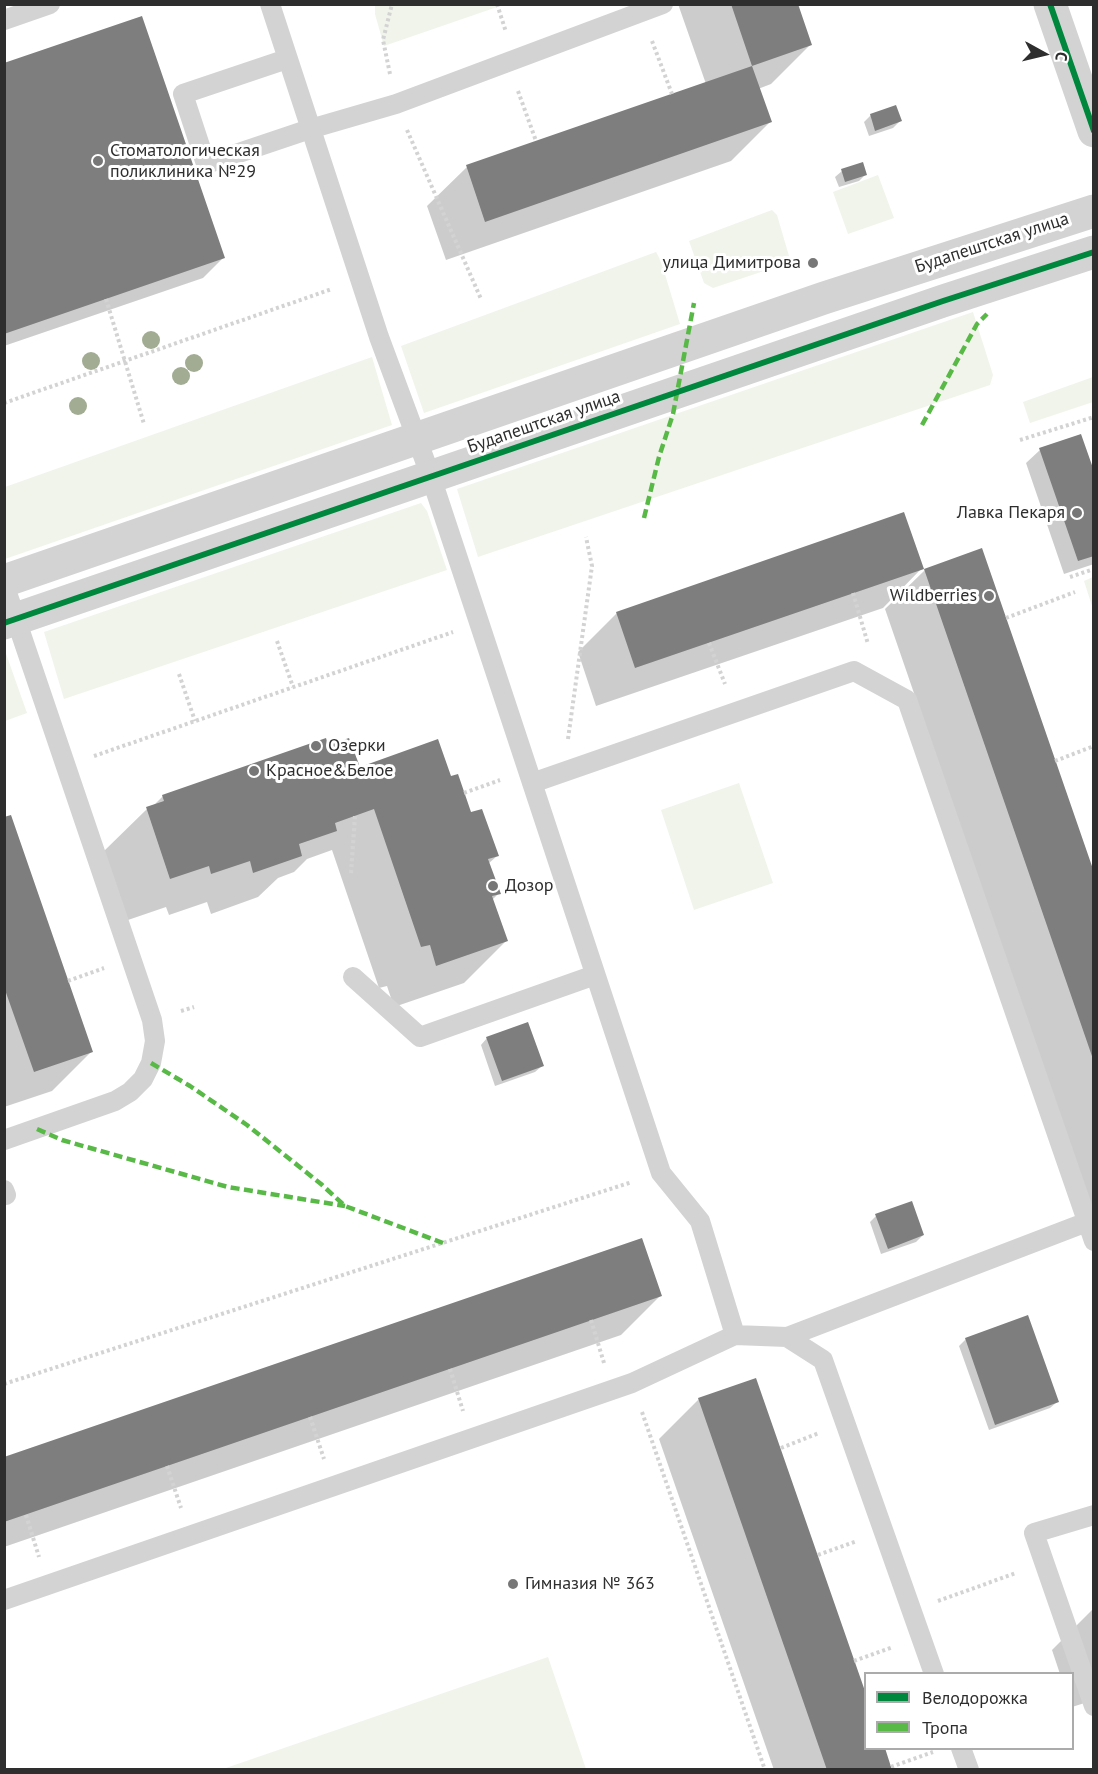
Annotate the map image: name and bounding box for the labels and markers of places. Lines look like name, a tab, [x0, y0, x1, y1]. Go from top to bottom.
place label: Стоматологическая поликлиника №29	[110, 140, 260, 182]
marker: Стоматологическая поликлиника №29	[91, 154, 105, 168]
place label: улица Димитрова	[663, 252, 801, 274]
marker: улица Димитрова	[806, 256, 820, 270]
place label: Лавка Пекаря	[957, 502, 1065, 524]
marker: Лавка Пекаря	[1070, 506, 1084, 520]
place label: Wildberries	[890, 585, 977, 607]
marker: Wildberries	[982, 589, 996, 603]
place label: Озерки	[328, 735, 386, 757]
marker: Озерки	[309, 739, 323, 753]
place label: Красное&Белое	[266, 760, 393, 782]
marker: Красное&Белое	[247, 764, 261, 778]
place label: Дозор	[505, 875, 554, 897]
marker: Дозор	[486, 879, 500, 893]
place label: Гимназия № 363	[525, 1573, 655, 1595]
marker: Гимназия № 363	[506, 1577, 520, 1591]

